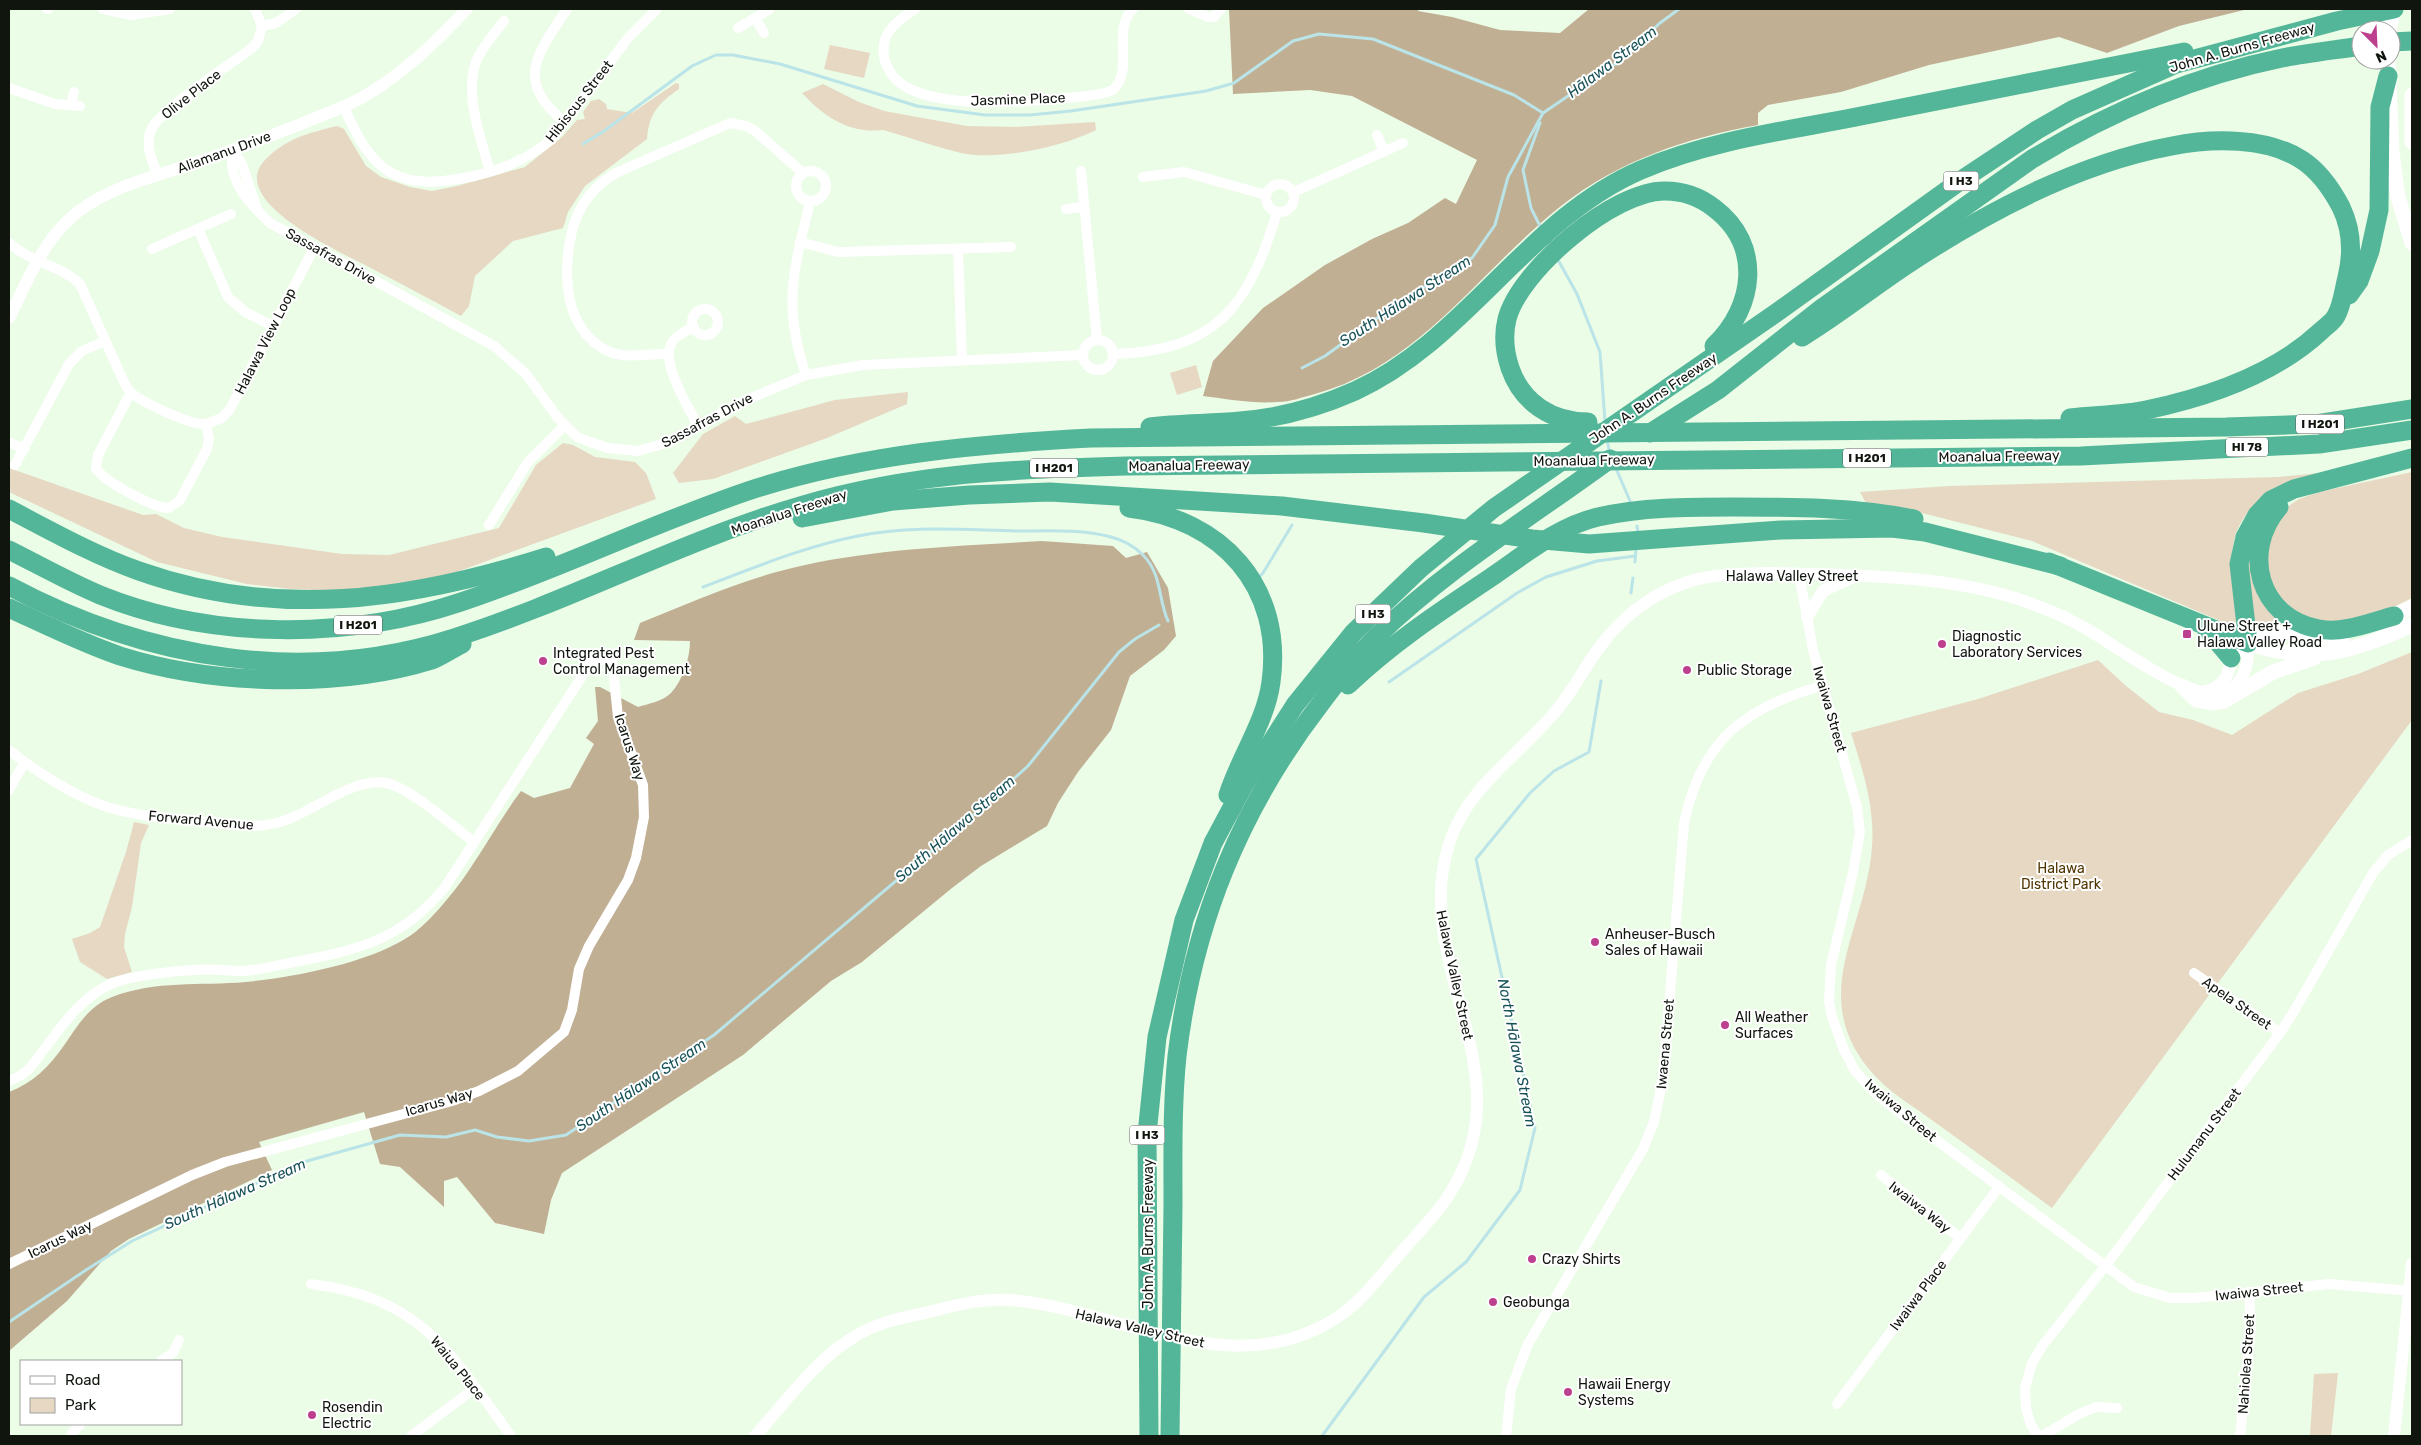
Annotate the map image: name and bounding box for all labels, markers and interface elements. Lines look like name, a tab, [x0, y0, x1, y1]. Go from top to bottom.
street label: John A. Burns Freeway	[2167, 19, 2317, 76]
north arrow	[2351, 20, 2401, 70]
water label: Hālawa Stream	[1564, 22, 1660, 102]
text: N	[2373, 47, 2389, 66]
street label: Hibiscus Street	[542, 56, 617, 146]
street label: Olive Place	[158, 66, 225, 123]
street label: Jasmine Place	[970, 89, 1066, 110]
street label: Aliamanu Drive	[175, 128, 273, 177]
road number: I H3	[1944, 172, 1978, 190]
street label: Sassafras Drive	[282, 225, 379, 288]
water label: South Hālawa Stream	[1336, 252, 1474, 350]
street label: Halawa View Loop	[231, 285, 300, 397]
street label: John A. Burns Freeway	[1586, 349, 1721, 448]
street label: Sassafras Drive	[659, 389, 756, 452]
road number: I H201	[2296, 414, 2344, 434]
road number: HI 78	[2226, 438, 2268, 457]
street label: Moanalua Freeway	[1938, 447, 2060, 466]
road number: I H201	[1843, 448, 1891, 468]
street label: Moanalua Freeway	[1533, 451, 1655, 470]
street label: Moanalua Freeway	[1128, 456, 1250, 475]
road number: I H201	[1030, 458, 1078, 478]
street label: Moanalua Freeway	[729, 486, 850, 539]
street label: Halawa Valley Street	[1726, 568, 1859, 585]
road number: I H3	[1356, 604, 1390, 624]
road number: I H201	[334, 616, 382, 634]
place label: Ulune Street + Halawa Valley Road	[2197, 618, 2322, 651]
place label: Diagnostic Laboratory Services	[1952, 628, 2082, 661]
marker: Ulune Street + Halawa Valley Road	[2181, 628, 2193, 640]
marker: Diagnostic Laboratory Services	[1936, 638, 1948, 650]
place label: Integrated Pest Control Management	[553, 645, 690, 678]
marker: Integrated Pest Control Management	[537, 655, 549, 667]
place label: Public Storage	[1697, 662, 1792, 679]
marker: Public Storage	[1681, 664, 1693, 676]
street label: Iwaiwa Street	[1809, 664, 1850, 755]
street label: Icarus Way	[611, 711, 648, 783]
water label: South Hālawa Stream	[891, 772, 1019, 886]
street label: Forward Avenue	[148, 807, 255, 834]
park label: Halawa District Park	[2021, 860, 2102, 893]
street label: Halawa Valley Street	[1432, 909, 1477, 1042]
place label: Anheuser-Busch Sales of Hawaii	[1605, 926, 1715, 959]
marker: Anheuser-Busch Sales of Hawaii	[1589, 936, 1601, 948]
street label: Apela Street	[2199, 973, 2275, 1034]
water label: North Hālawa Stream	[1494, 977, 1540, 1129]
street label: Iwaena Street	[1653, 998, 1678, 1090]
place label: All Weather Surfaces	[1735, 1009, 1809, 1042]
marker: All Weather Surfaces	[1719, 1019, 1731, 1031]
water label: South Hālawa Stream	[572, 1035, 710, 1135]
street label: Iwaiwa Street	[1861, 1075, 1940, 1146]
street label: Hulumanu Street	[2164, 1084, 2245, 1184]
street label: Icarus Way	[403, 1085, 475, 1120]
road number: I H3	[1130, 1126, 1164, 1144]
water label: South Hālawa Stream	[161, 1155, 309, 1233]
street label: John A. Burns Freeway	[1140, 1159, 1157, 1309]
street label: Iwaiwa Way	[1885, 1178, 1954, 1237]
street label: Icarus Way	[25, 1216, 95, 1262]
place label: Crazy Shirts	[1542, 1251, 1621, 1268]
marker: Crazy Shirts	[1526, 1253, 1538, 1265]
street label: Iwaiwa Place	[1886, 1257, 1951, 1334]
street label: Iwaiwa Street	[2214, 1278, 2305, 1305]
place label: Geobunga	[1503, 1294, 1570, 1311]
marker: Geobunga	[1487, 1296, 1499, 1308]
street label: Halawa Valley Street	[1073, 1305, 1207, 1352]
street label: Nahiolea Street	[2235, 1313, 2259, 1415]
street label: Waiua Place	[427, 1333, 489, 1404]
legend	[20, 1360, 182, 1425]
text: Road	[65, 1371, 101, 1389]
place label: Hawaii Energy Systems	[1578, 1376, 1671, 1409]
marker: Hawaii Energy Systems	[1562, 1386, 1574, 1398]
text: Park	[65, 1396, 96, 1414]
place label: Rosendin Electric	[322, 1399, 383, 1432]
marker: Rosendin Electric	[306, 1409, 318, 1421]

